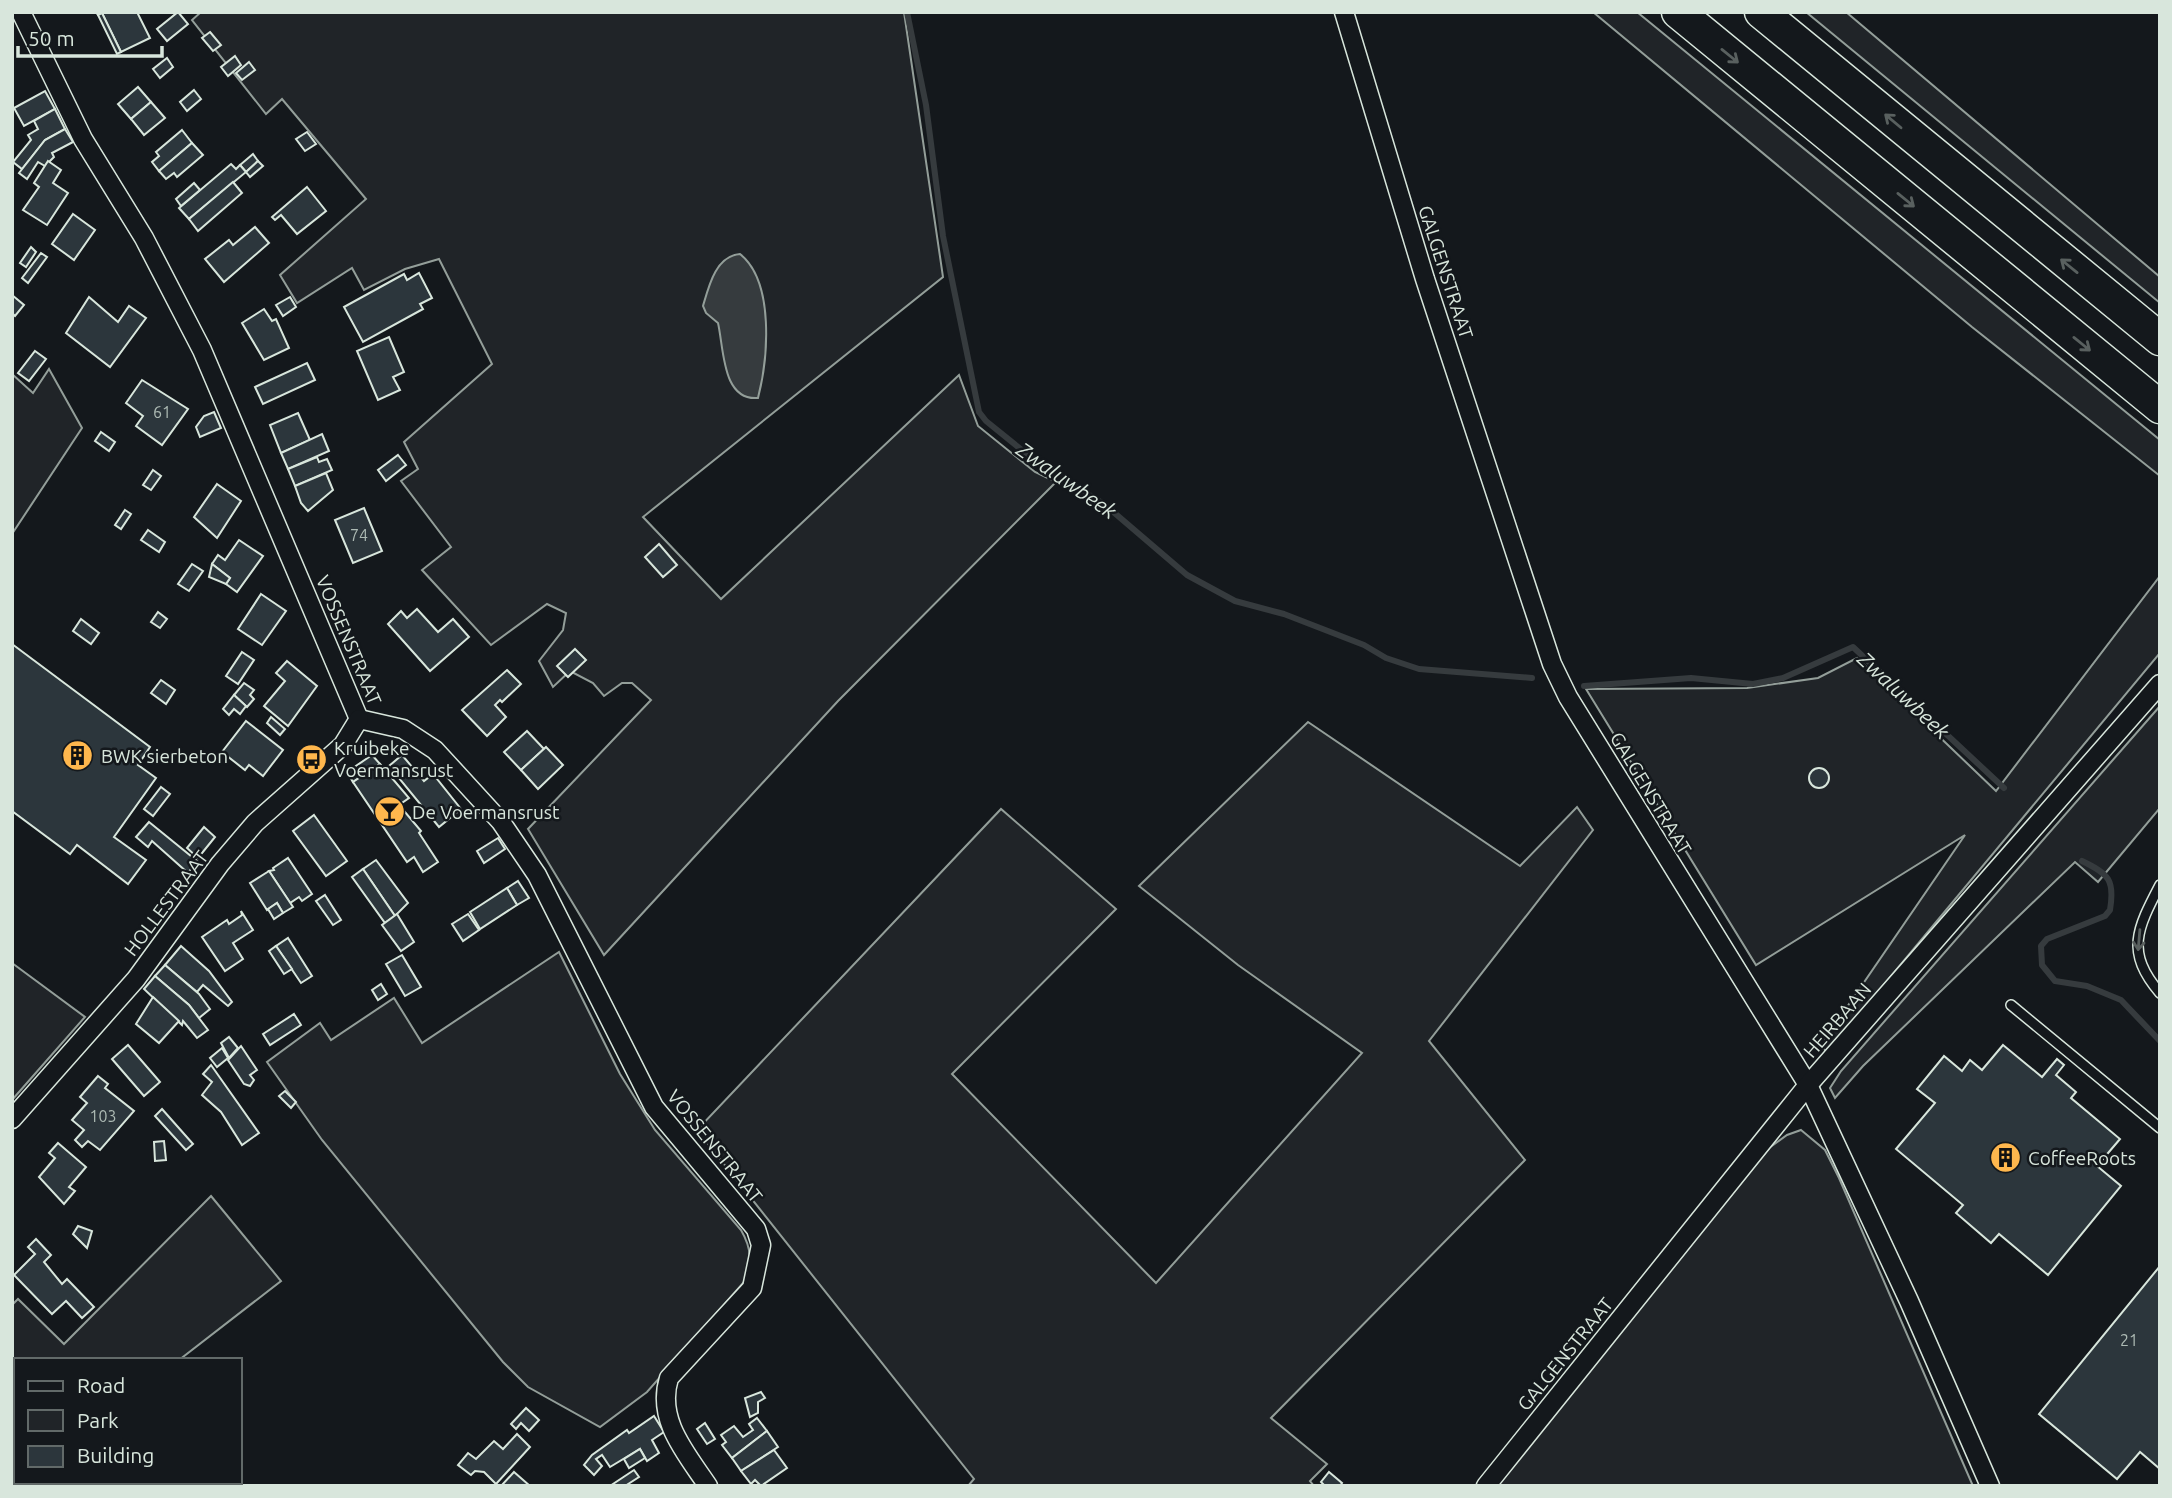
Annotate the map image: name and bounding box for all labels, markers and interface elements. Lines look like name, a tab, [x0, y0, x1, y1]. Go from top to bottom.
scale bar	[18, 14, 161, 58]
text: 50 m	[28, 26, 75, 50]
one-way arrow	[1721, 48, 1739, 63]
one-way arrow	[1884, 113, 1902, 129]
one-way arrow	[1897, 192, 1915, 208]
street label: GALGENSTRAAT	[1414, 203, 1478, 342]
one-way arrow	[2060, 258, 2078, 273]
one-way arrow	[2073, 336, 2091, 352]
house number: 61	[153, 403, 171, 421]
water label: Zwaluwbeek	[1012, 436, 1122, 523]
house number: 74	[350, 526, 368, 544]
street label: VOSSENSTRAAT	[312, 572, 386, 708]
water label: Zwaluwbeek	[1852, 646, 1955, 744]
street label: GALGENSTRAAT	[1606, 728, 1696, 858]
place label: Kruibeke Voermansrust	[334, 737, 454, 781]
building icon: BWK sierbeton	[61, 739, 95, 773]
bus stop icon: Kruibeke Voermansrust	[294, 742, 328, 776]
place label: BWK sierbeton	[101, 745, 228, 767]
bar icon: De Voermansrust	[372, 795, 406, 829]
place label: De Voermansrust	[412, 801, 560, 823]
street label: HOLLESTRAAT	[119, 846, 213, 960]
one-way arrow	[2132, 928, 2145, 951]
street label: HEIRBAAN	[1799, 978, 1875, 1062]
street label: VOSSENSTRAAT	[663, 1085, 767, 1207]
house number: 103	[89, 1107, 117, 1125]
building icon: CoffeeRoots	[1988, 1141, 2022, 1175]
place label: CoffeeRoots	[2028, 1147, 2136, 1169]
street label: GALGENSTRAAT	[1513, 1293, 1617, 1415]
house number: 21	[2120, 1331, 2138, 1349]
legend	[14, 1358, 242, 1484]
text: Road	[77, 1373, 125, 1397]
text: Park	[77, 1408, 119, 1432]
text: Building	[77, 1443, 154, 1467]

